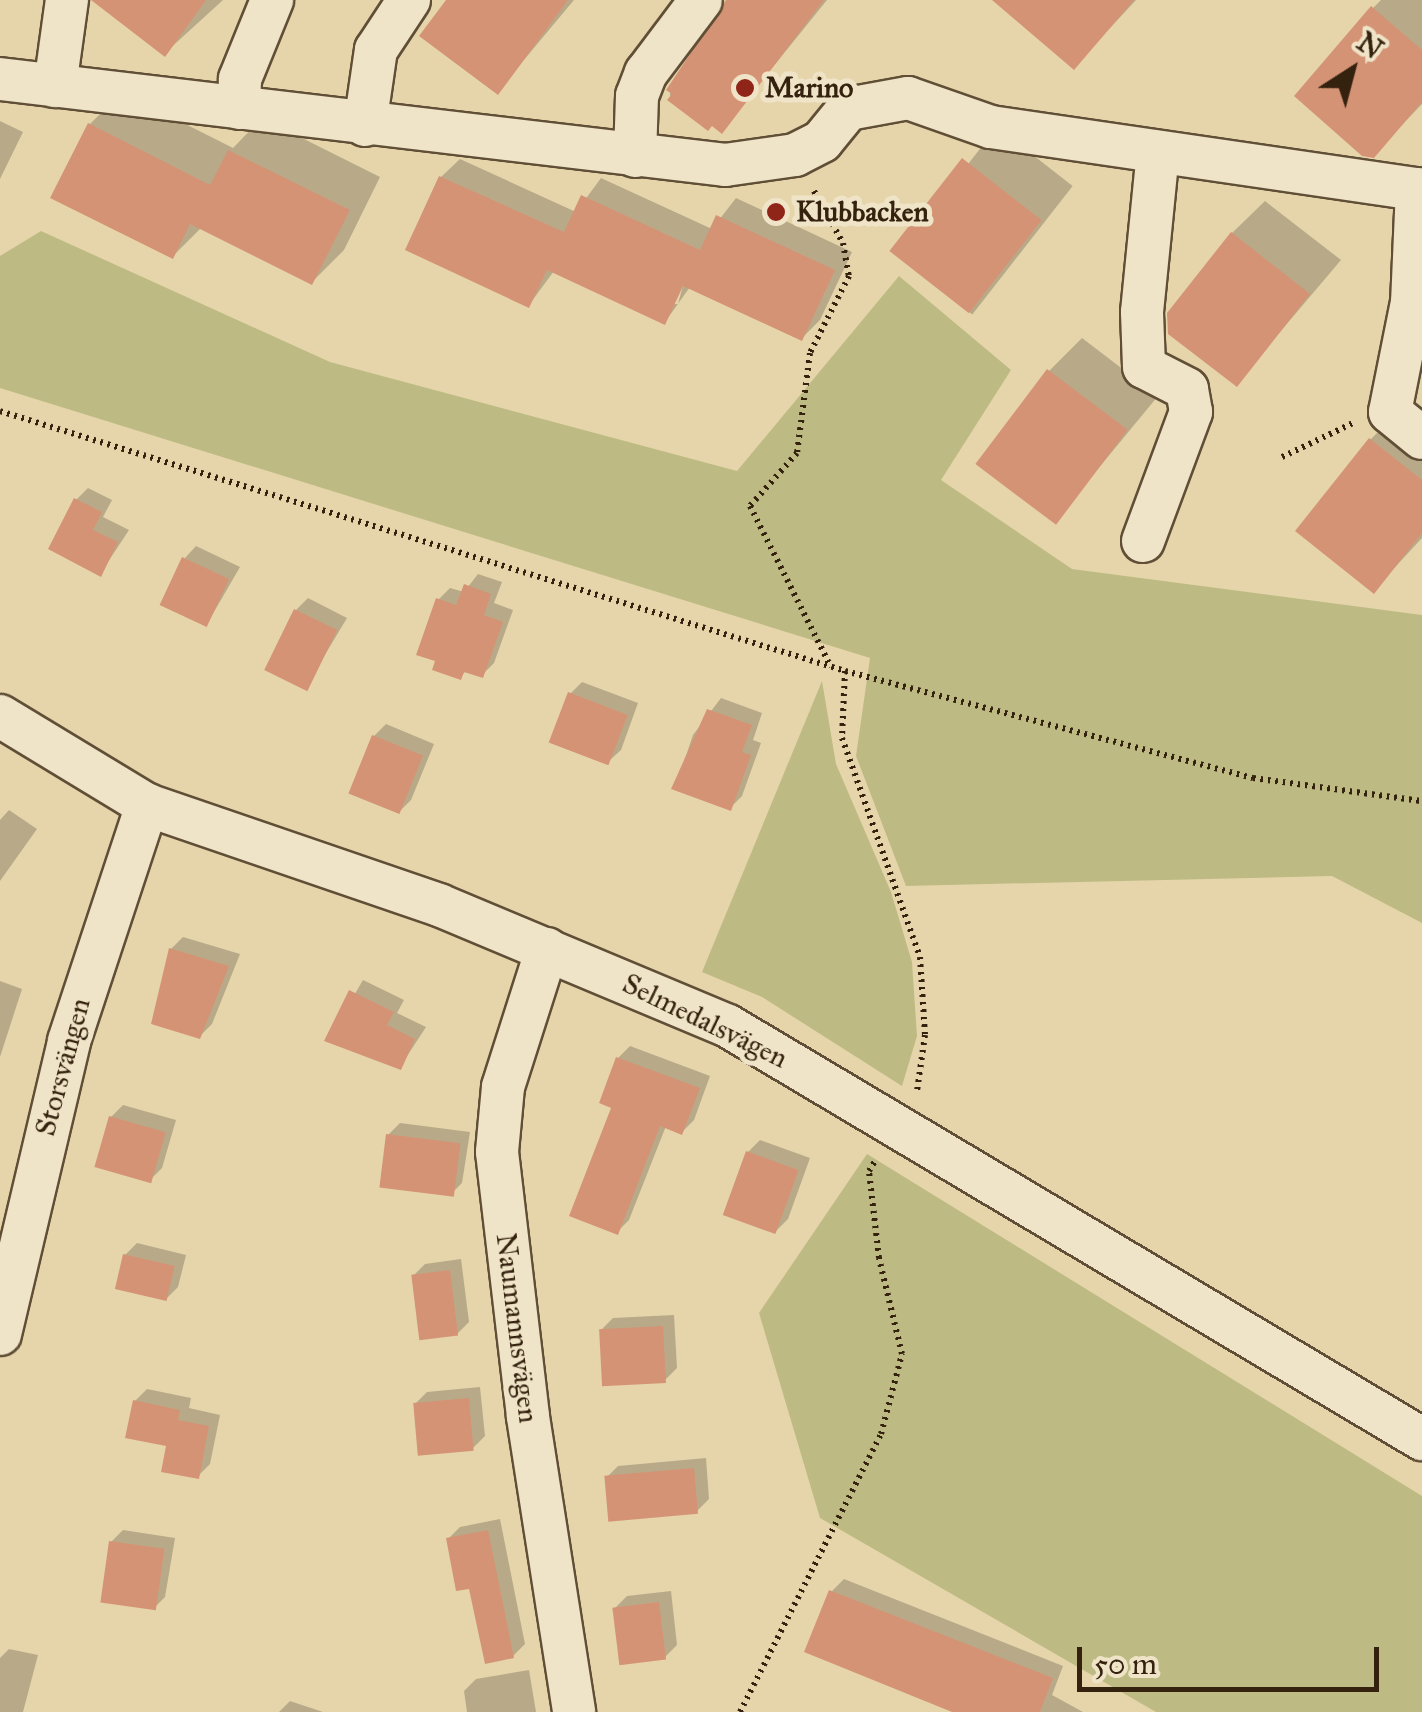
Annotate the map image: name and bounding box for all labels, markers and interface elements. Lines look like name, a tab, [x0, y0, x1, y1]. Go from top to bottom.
north arrow	[1302, 20, 1402, 120]
text: N	[1350, 24, 1390, 66]
place label: Marino	[765, 71, 853, 105]
marker: Marino	[734, 77, 756, 99]
place label: Klubbacken	[796, 195, 929, 229]
marker: Klubbacken	[765, 201, 787, 223]
street label: Selmedalsvägen	[617, 967, 793, 1075]
street label: Storsvängen	[29, 994, 97, 1140]
street label: Naumannsvägen	[489, 1231, 545, 1425]
scale bar	[1082, 1627, 1384, 1689]
text: 50 m	[1094, 1646, 1157, 1682]

